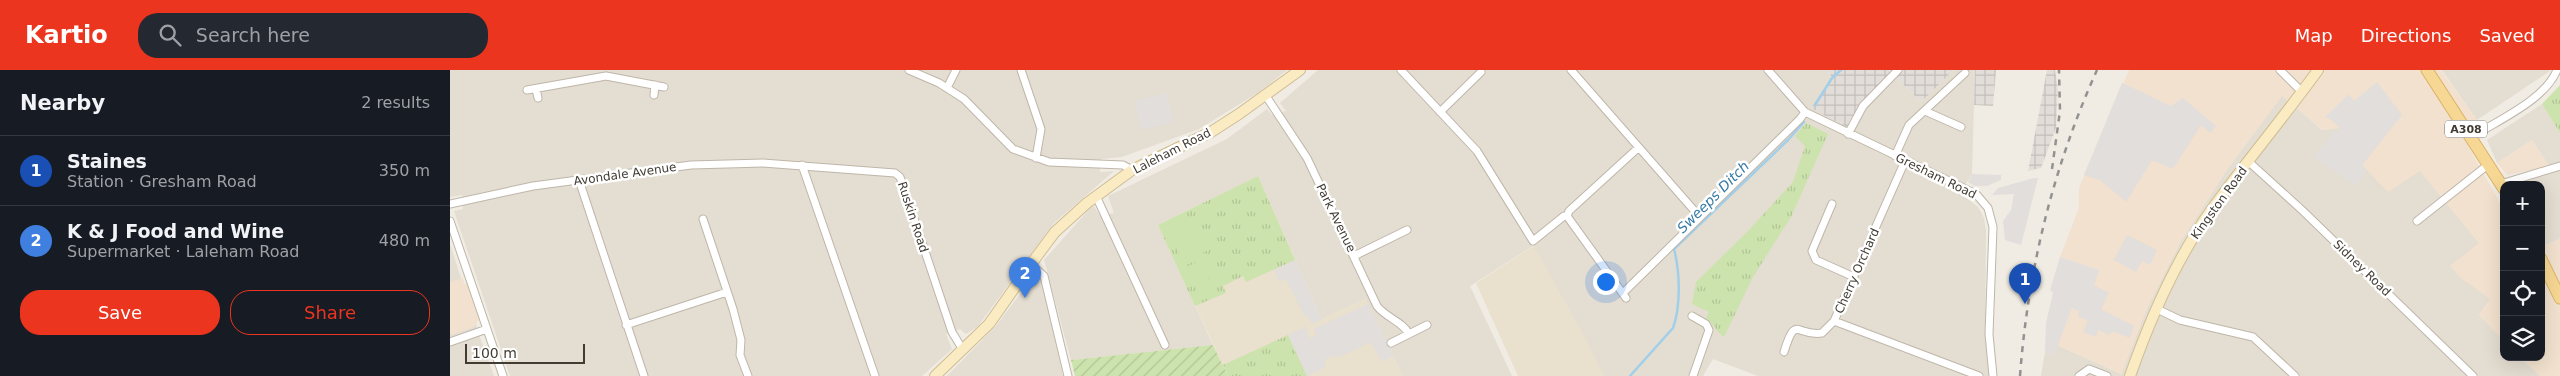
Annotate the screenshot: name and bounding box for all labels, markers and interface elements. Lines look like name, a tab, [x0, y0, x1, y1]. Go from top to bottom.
search box	[138, 13, 488, 58]
text: Kartio	[25, 21, 108, 49]
icon: search	[156, 21, 184, 49]
text: Search here	[196, 24, 310, 46]
text: Map	[2295, 25, 2333, 46]
text: Directions	[2361, 25, 2451, 46]
text: Saved	[2479, 25, 2535, 46]
text: Nearby	[20, 91, 105, 115]
text: 2 results	[361, 93, 430, 112]
road number: A308	[2445, 121, 2487, 138]
street label: Laleham Road	[1131, 125, 1213, 177]
text: Staines	[67, 150, 147, 172]
street label: Gresham Road	[1893, 150, 1979, 202]
water label: Sweeps Ditch	[1674, 158, 1752, 236]
street label: Avondale Avenue	[573, 160, 677, 188]
text: 1	[30, 161, 42, 180]
text: 350 m	[379, 161, 430, 180]
street label: Kingston Road	[2188, 164, 2250, 242]
text: Station · Gresham Road	[67, 172, 257, 191]
street label: Ruskin Road	[895, 180, 931, 254]
map controls	[2500, 181, 2545, 361]
button: +	[2500, 181, 2545, 226]
street label: Park Avenue	[1313, 182, 1359, 254]
text: K & J Food and Wine	[67, 220, 284, 242]
street label: Cherry Orchard	[1832, 226, 1882, 316]
button: −	[2500, 226, 2545, 271]
text: 2	[30, 231, 42, 250]
text: 480 m	[379, 231, 430, 250]
street label: Sidney Road	[2330, 237, 2394, 299]
text: Supermarket · Laleham Road	[67, 242, 299, 261]
pin: 2	[1009, 257, 1041, 298]
pin: 1	[2009, 263, 2041, 304]
your location	[1593, 269, 1619, 295]
button: locate	[2500, 271, 2545, 316]
button: Save	[20, 290, 220, 335]
button: Share	[230, 290, 430, 335]
button: layers	[2500, 316, 2545, 361]
scale bar	[465, 341, 585, 364]
text: 100 m	[472, 345, 517, 361]

